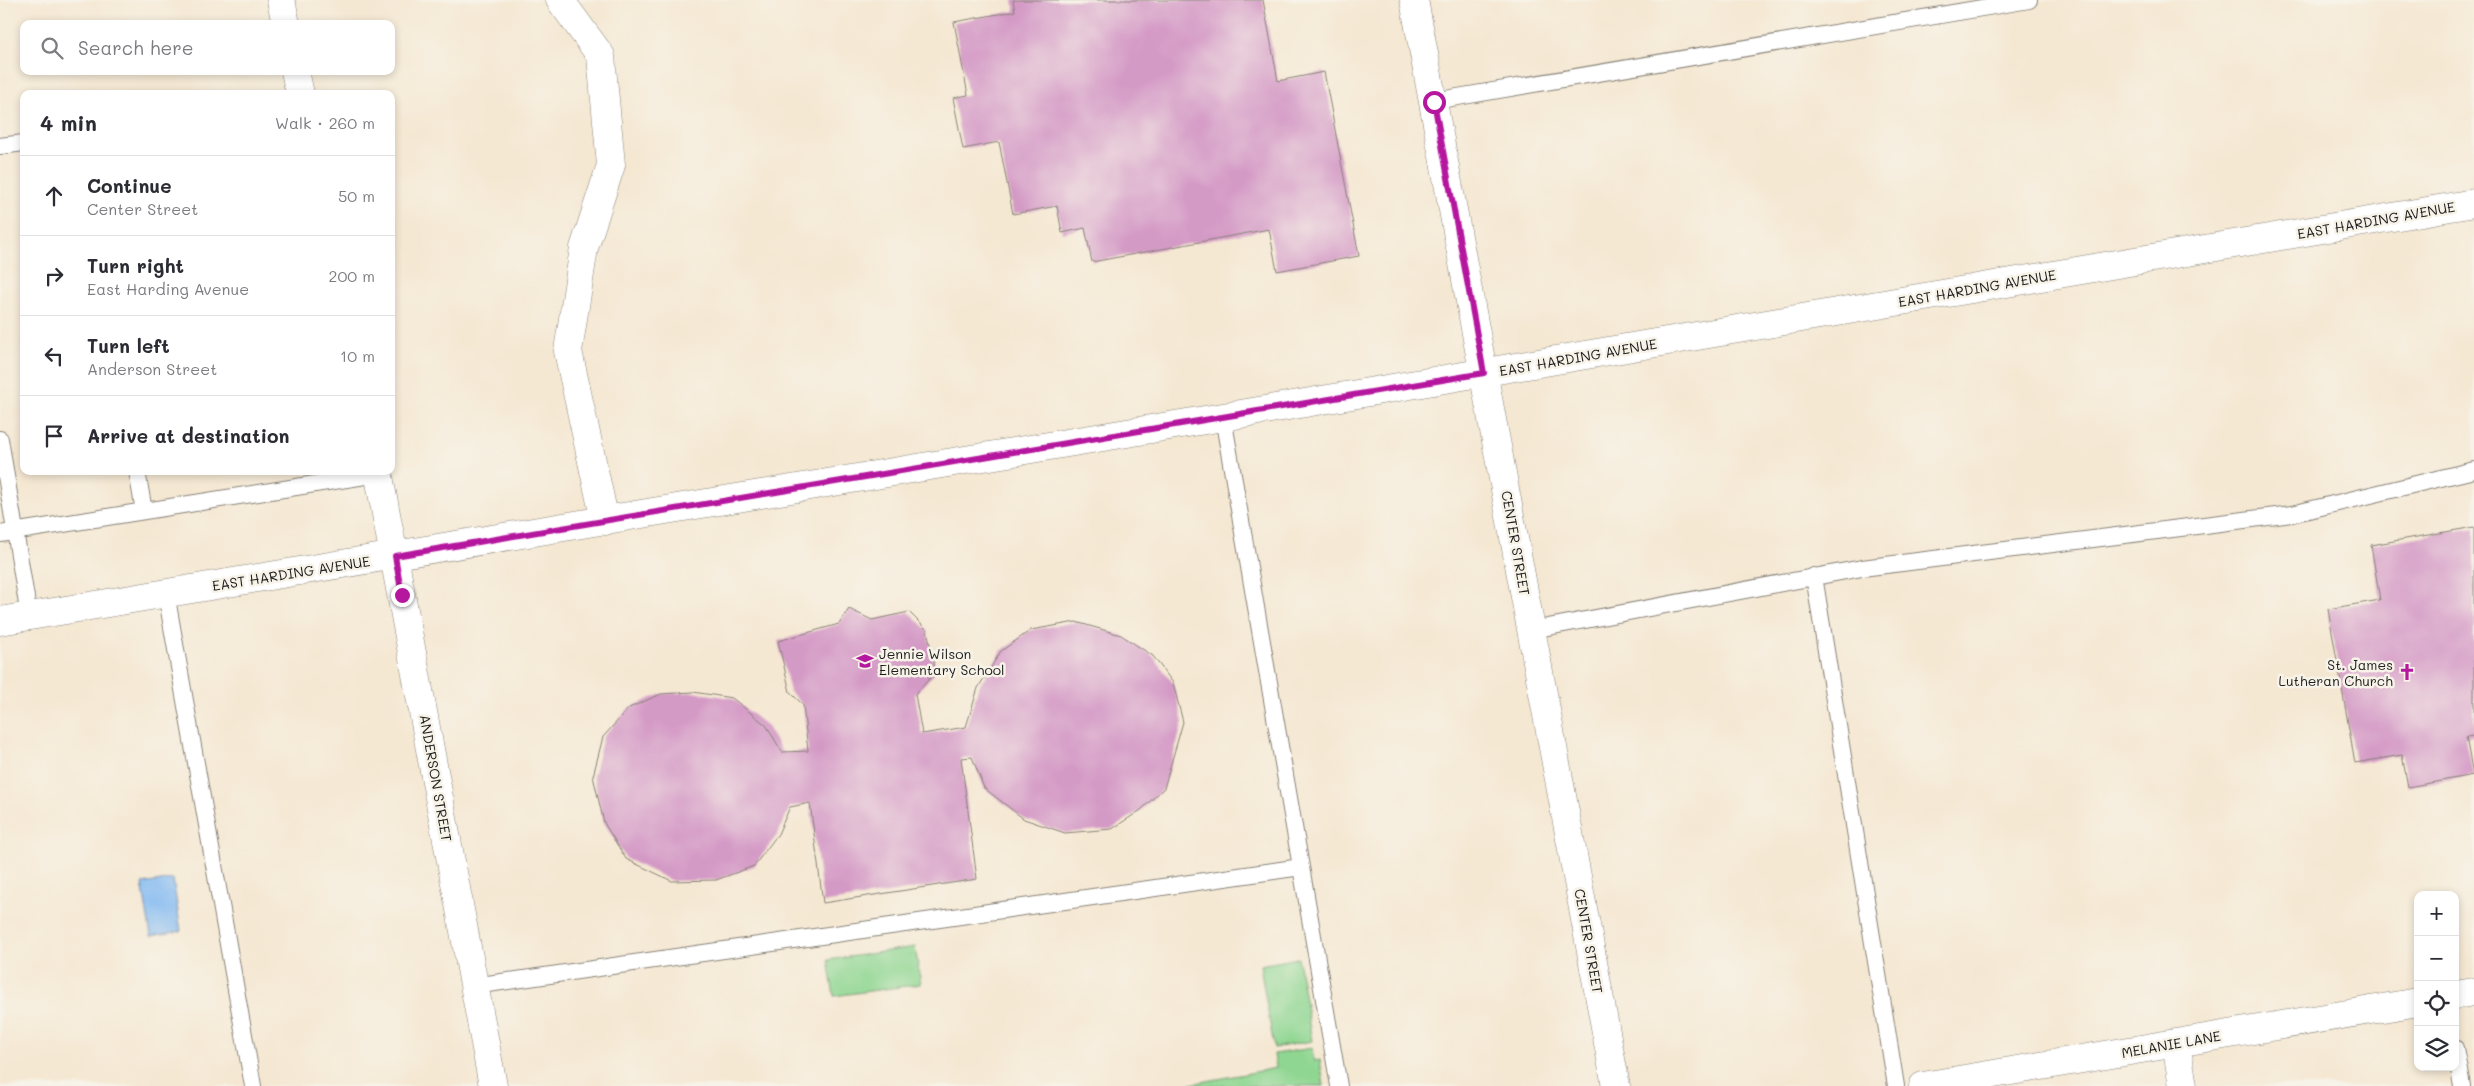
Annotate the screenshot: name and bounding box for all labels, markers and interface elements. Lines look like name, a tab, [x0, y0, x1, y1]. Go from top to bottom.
search box	[20, 20, 395, 75]
icon: search	[38, 34, 66, 62]
text: Search here	[78, 35, 194, 60]
route start	[1423, 91, 1446, 114]
text: 4 min	[40, 109, 97, 136]
text: Walk · 260 m	[275, 112, 375, 133]
text: Continue	[87, 173, 172, 198]
icon: ahead	[40, 182, 68, 210]
text: 50 m	[338, 185, 375, 206]
street label: EAST HARDING AVENUE	[2296, 197, 2456, 243]
text: Center Street	[87, 198, 198, 219]
text: Turn right	[87, 253, 184, 278]
icon: right	[40, 262, 68, 290]
text: 200 m	[328, 265, 375, 286]
street label: EAST HARDING AVENUE	[1897, 265, 2057, 311]
text: East Harding Avenue	[87, 278, 249, 299]
text: Turn left	[87, 333, 170, 358]
street label: EAST HARDING AVENUE	[1498, 334, 1658, 380]
icon: left	[40, 342, 68, 370]
text: 10 m	[340, 345, 375, 366]
text: Anderson Street	[87, 358, 217, 379]
icon: arrive	[40, 422, 68, 450]
text: Arrive at destination	[87, 423, 290, 448]
street label: CENTER STREET	[1497, 489, 1535, 597]
street label: EAST HARDING AVENUE	[211, 551, 371, 595]
route end	[391, 584, 414, 607]
place label: Jennie Wilson Elementary School	[879, 644, 1005, 679]
school or university icon: Jennie Wilson Elementary School	[855, 651, 875, 671]
place label: St. James Lutheran Church	[2279, 655, 2393, 690]
church icon: St. James Lutheran Church	[2397, 662, 2417, 682]
street label: ANDERSON STREET	[415, 713, 457, 843]
street label: CENTER STREET	[1570, 887, 1608, 995]
map controls	[2414, 891, 2459, 1071]
button: +	[2414, 891, 2459, 936]
button: −	[2414, 936, 2459, 981]
button: locate	[2414, 981, 2459, 1026]
street label: MELANIE LANE	[2120, 1026, 2222, 1062]
button: layers	[2414, 1026, 2459, 1071]

